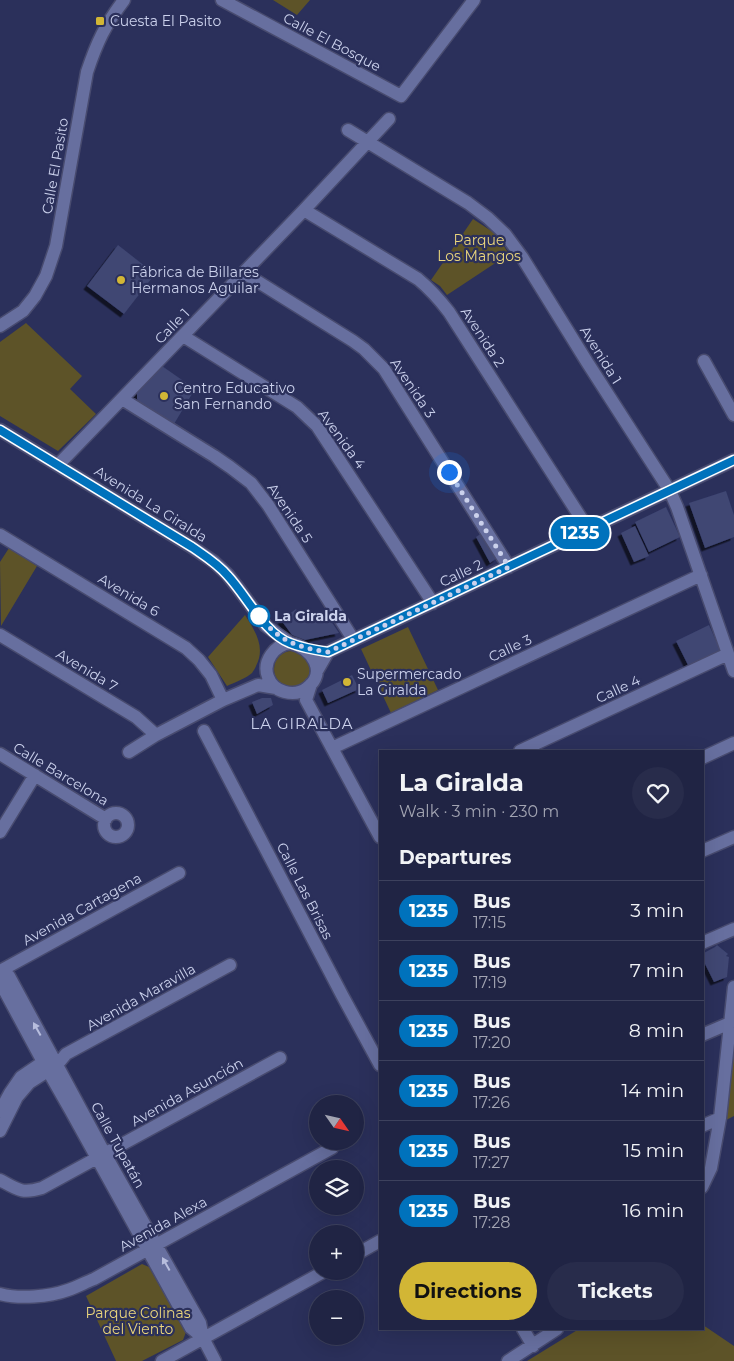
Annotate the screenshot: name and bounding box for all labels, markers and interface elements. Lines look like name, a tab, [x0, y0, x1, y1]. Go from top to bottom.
street label: Calle El Bosque	[280, 9, 384, 75]
place label: Cuesta El Pasito	[110, 12, 222, 30]
marker: Cuesta El Pasito	[94, 15, 106, 27]
street label: Calle El Pasito	[38, 116, 72, 215]
park label: Parque Los Mangos	[437, 231, 521, 265]
place label: Fábrica de Billares Hermanos Aguilar	[131, 263, 259, 297]
marker: Fábrica de Billares Hermanos Aguilar	[115, 274, 127, 286]
street label: Calle 1	[151, 304, 193, 348]
street label: Avenida 2	[457, 304, 509, 371]
street label: Avenida 1	[576, 323, 626, 387]
street label: Avenida 3	[387, 355, 440, 421]
place label: Centro Educativo San Fernando	[174, 379, 295, 413]
marker: Centro Educativo San Fernando	[158, 390, 170, 402]
street label: Avenida 4	[314, 406, 370, 473]
your location	[437, 460, 462, 485]
street label: Avenida La Giralda	[91, 462, 211, 546]
street label: Avenida 5	[263, 480, 317, 546]
line badge: 1235	[545, 517, 615, 549]
text: 1235	[561, 522, 599, 544]
street label: Calle 2	[436, 555, 486, 591]
street label: Avenida 6	[95, 570, 163, 621]
marker: La Giralda	[248, 605, 270, 627]
place label: La Giralda	[274, 607, 347, 625]
street label: Calle 3	[486, 630, 535, 666]
street label: Avenida 7	[53, 645, 121, 695]
place label: Supermercado La Giralda	[357, 665, 462, 699]
street label: Calle 4	[593, 671, 644, 707]
marker: Supermercado La Giralda	[341, 676, 353, 688]
district label: LA GIRALDA	[250, 714, 354, 733]
street label: Calle Barcelona	[10, 738, 112, 810]
button: heart	[632, 767, 684, 819]
text: La Giralda	[399, 768, 524, 797]
text: Walk · 3 min · 230 m	[399, 802, 559, 821]
street label: Calle Las Brisas	[273, 839, 337, 943]
text: Departures	[399, 846, 511, 869]
street label: Avenida Cartagena	[19, 869, 145, 949]
text: Bus	[473, 890, 511, 913]
text: 3 min	[630, 899, 684, 922]
text: 1235	[409, 900, 448, 922]
text: 17:15	[473, 913, 506, 932]
text: Bus	[473, 950, 511, 973]
text: 7 min	[630, 959, 684, 982]
street label: Avenida Maravilla	[83, 960, 199, 1034]
text: 1235	[409, 960, 448, 982]
text: 17:19	[473, 973, 507, 992]
text: Bus	[473, 1010, 511, 1033]
text: 8 min	[629, 1019, 684, 1042]
text: 1235	[409, 1020, 448, 1042]
one-way arrow	[33, 1023, 42, 1036]
text: 17:20	[473, 1033, 511, 1052]
street label: Avenida Asunción	[128, 1054, 246, 1130]
text: Bus	[473, 1070, 511, 1093]
text: 14 min	[621, 1079, 684, 1102]
text: 1235	[409, 1080, 448, 1102]
text: 17:26	[473, 1093, 510, 1112]
north arrow	[309, 1095, 364, 1150]
map controls	[309, 1095, 364, 1345]
street label: Calle Tupatán	[87, 1099, 149, 1191]
text: Bus	[473, 1130, 511, 1153]
text: 15 min	[623, 1139, 684, 1162]
text: 1235	[409, 1140, 448, 1162]
text: 17:27	[473, 1153, 510, 1172]
button: layers	[309, 1160, 364, 1215]
text: Bus	[473, 1190, 511, 1213]
street label: Avenida Alexa	[116, 1192, 210, 1256]
text: 16 min	[622, 1199, 684, 1222]
text: 1235	[409, 1200, 448, 1222]
text: 17:28	[473, 1213, 510, 1232]
button: +	[309, 1225, 364, 1280]
one-way arrow	[162, 1257, 171, 1270]
button: Directions	[399, 1262, 537, 1320]
button: Tickets	[547, 1262, 684, 1320]
button: −	[309, 1290, 364, 1345]
park label: Parque Colinas del Viento	[85, 1304, 191, 1338]

